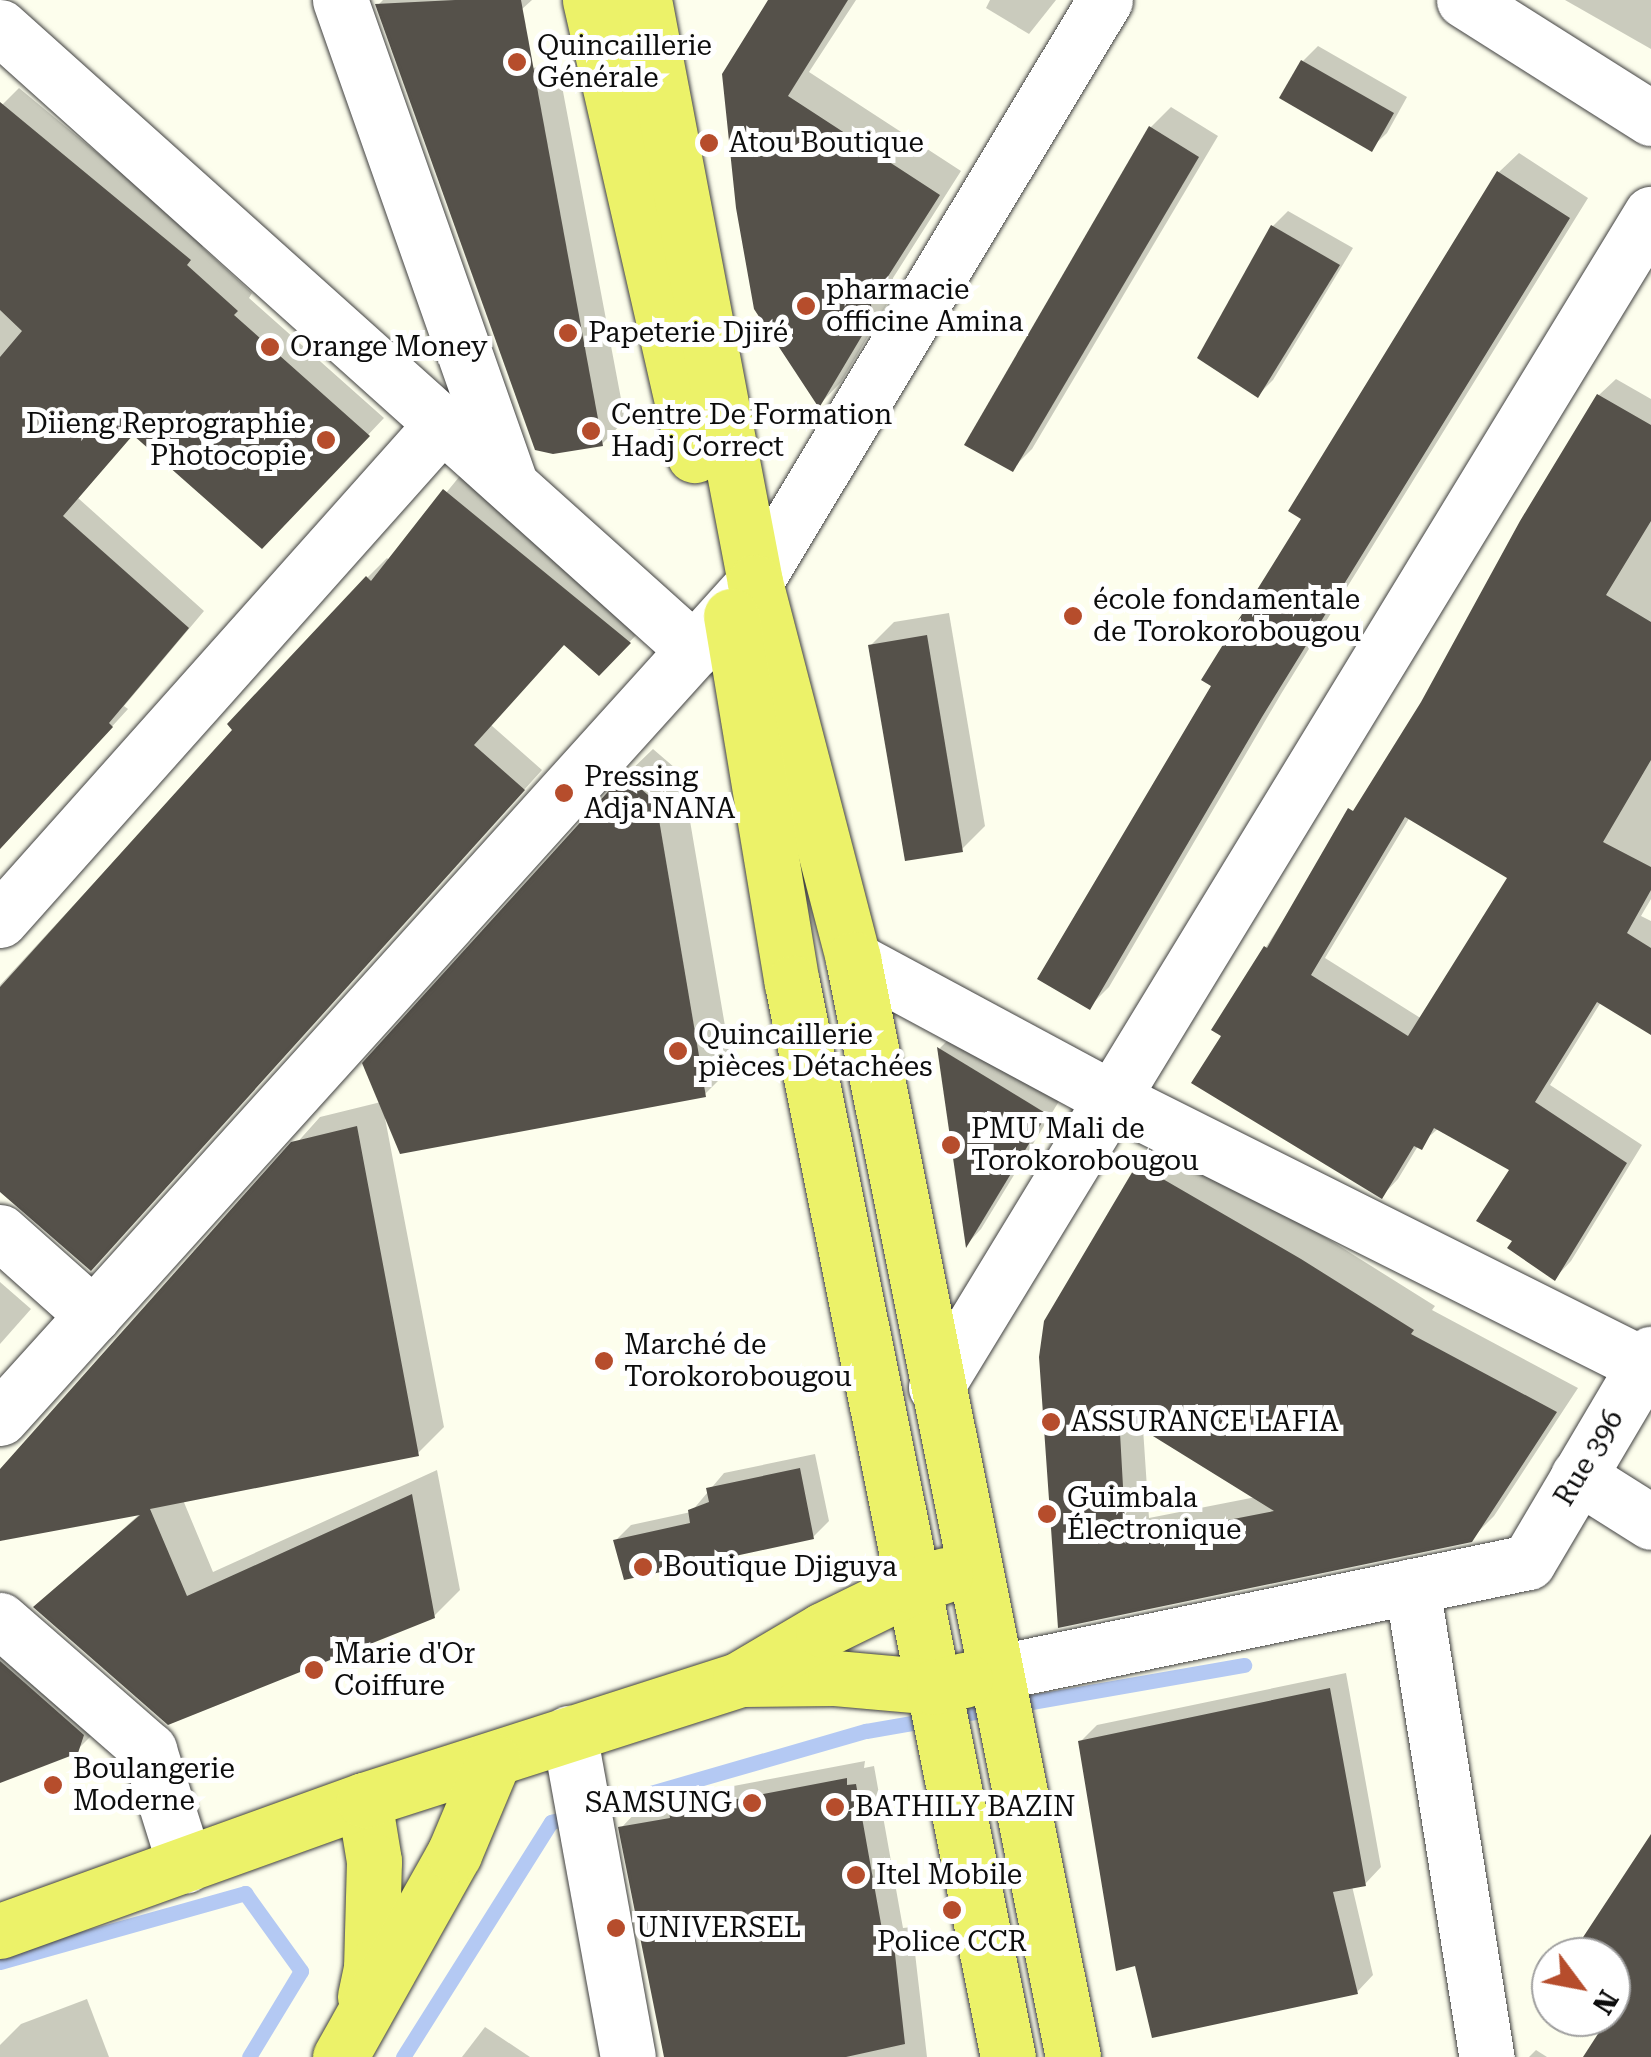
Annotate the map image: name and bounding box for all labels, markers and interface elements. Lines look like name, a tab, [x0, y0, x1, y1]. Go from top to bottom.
place label: Quincaillerie Générale	[537, 29, 712, 95]
marker: Quincaillerie Générale	[506, 51, 528, 73]
place label: Atou Boutique	[729, 126, 924, 160]
marker: Atou Boutique	[698, 132, 720, 154]
place label: pharmacie officine Amina	[826, 273, 1023, 339]
marker: pharmacie officine Amina	[795, 295, 817, 317]
place label: Papeterie Djiré	[588, 316, 788, 350]
marker: Papeterie Djiré	[557, 322, 579, 344]
place label: Orange Money	[290, 330, 488, 364]
marker: Orange Money	[259, 336, 281, 358]
place label: Centre De Formation Hadj Correct	[611, 398, 892, 464]
place label: Diieng Reprographie Photocopie	[26, 407, 306, 473]
marker: Centre De Formation Hadj Correct	[580, 420, 602, 442]
marker: Diieng Reprographie Photocopie	[315, 429, 337, 451]
place label: école fondamentale de Torokorobougou	[1093, 583, 1361, 649]
marker: école fondamentale de Torokorobougou	[1062, 605, 1084, 627]
place label: Pressing Adja NANA	[584, 760, 735, 826]
marker: Pressing Adja NANA	[553, 782, 575, 804]
place label: Quincaillerie pièces Détachées	[698, 1018, 932, 1084]
marker: Quincaillerie pièces Détachées	[667, 1040, 689, 1062]
place label: PMU Mali de Torokorobougou	[971, 1112, 1199, 1178]
marker: PMU Mali de Torokorobougou	[940, 1134, 962, 1156]
place label: Marché de Torokorobougou	[624, 1328, 852, 1394]
marker: Marché de Torokorobougou	[593, 1350, 615, 1372]
street label: Rue 396	[1547, 1404, 1631, 1512]
place label: ASSURANCE LAFIA	[1071, 1405, 1339, 1439]
marker: ASSURANCE LAFIA	[1040, 1411, 1062, 1433]
place label: Guimbala Électronique	[1067, 1481, 1241, 1547]
marker: Guimbala Électronique	[1036, 1503, 1058, 1525]
place label: Boutique Djiguya	[663, 1550, 897, 1584]
marker: Boutique Djiguya	[632, 1556, 654, 1578]
place label: Marie d'Or Coiffure	[334, 1637, 475, 1703]
marker: Marie d'Or Coiffure	[303, 1659, 325, 1681]
place label: Boulangerie Moderne	[73, 1752, 235, 1818]
marker: Boulangerie Moderne	[42, 1774, 64, 1796]
place label: SAMSUNG	[585, 1786, 732, 1820]
place label: BATHILY BAZIN	[855, 1790, 1075, 1824]
marker: SAMSUNG	[741, 1792, 763, 1814]
marker: BATHILY BAZIN	[824, 1796, 846, 1818]
place label: Itel Mobile	[876, 1858, 1022, 1892]
marker: Itel Mobile	[845, 1864, 867, 1886]
marker: Police CCR	[941, 1899, 963, 1921]
place label: UNIVERSEL	[636, 1911, 801, 1945]
marker: UNIVERSEL	[605, 1917, 627, 1939]
place label: Police CCR	[877, 1925, 1027, 1959]
north arrow	[1531, 1937, 1631, 2037]
text: N	[1585, 1984, 1625, 2020]

